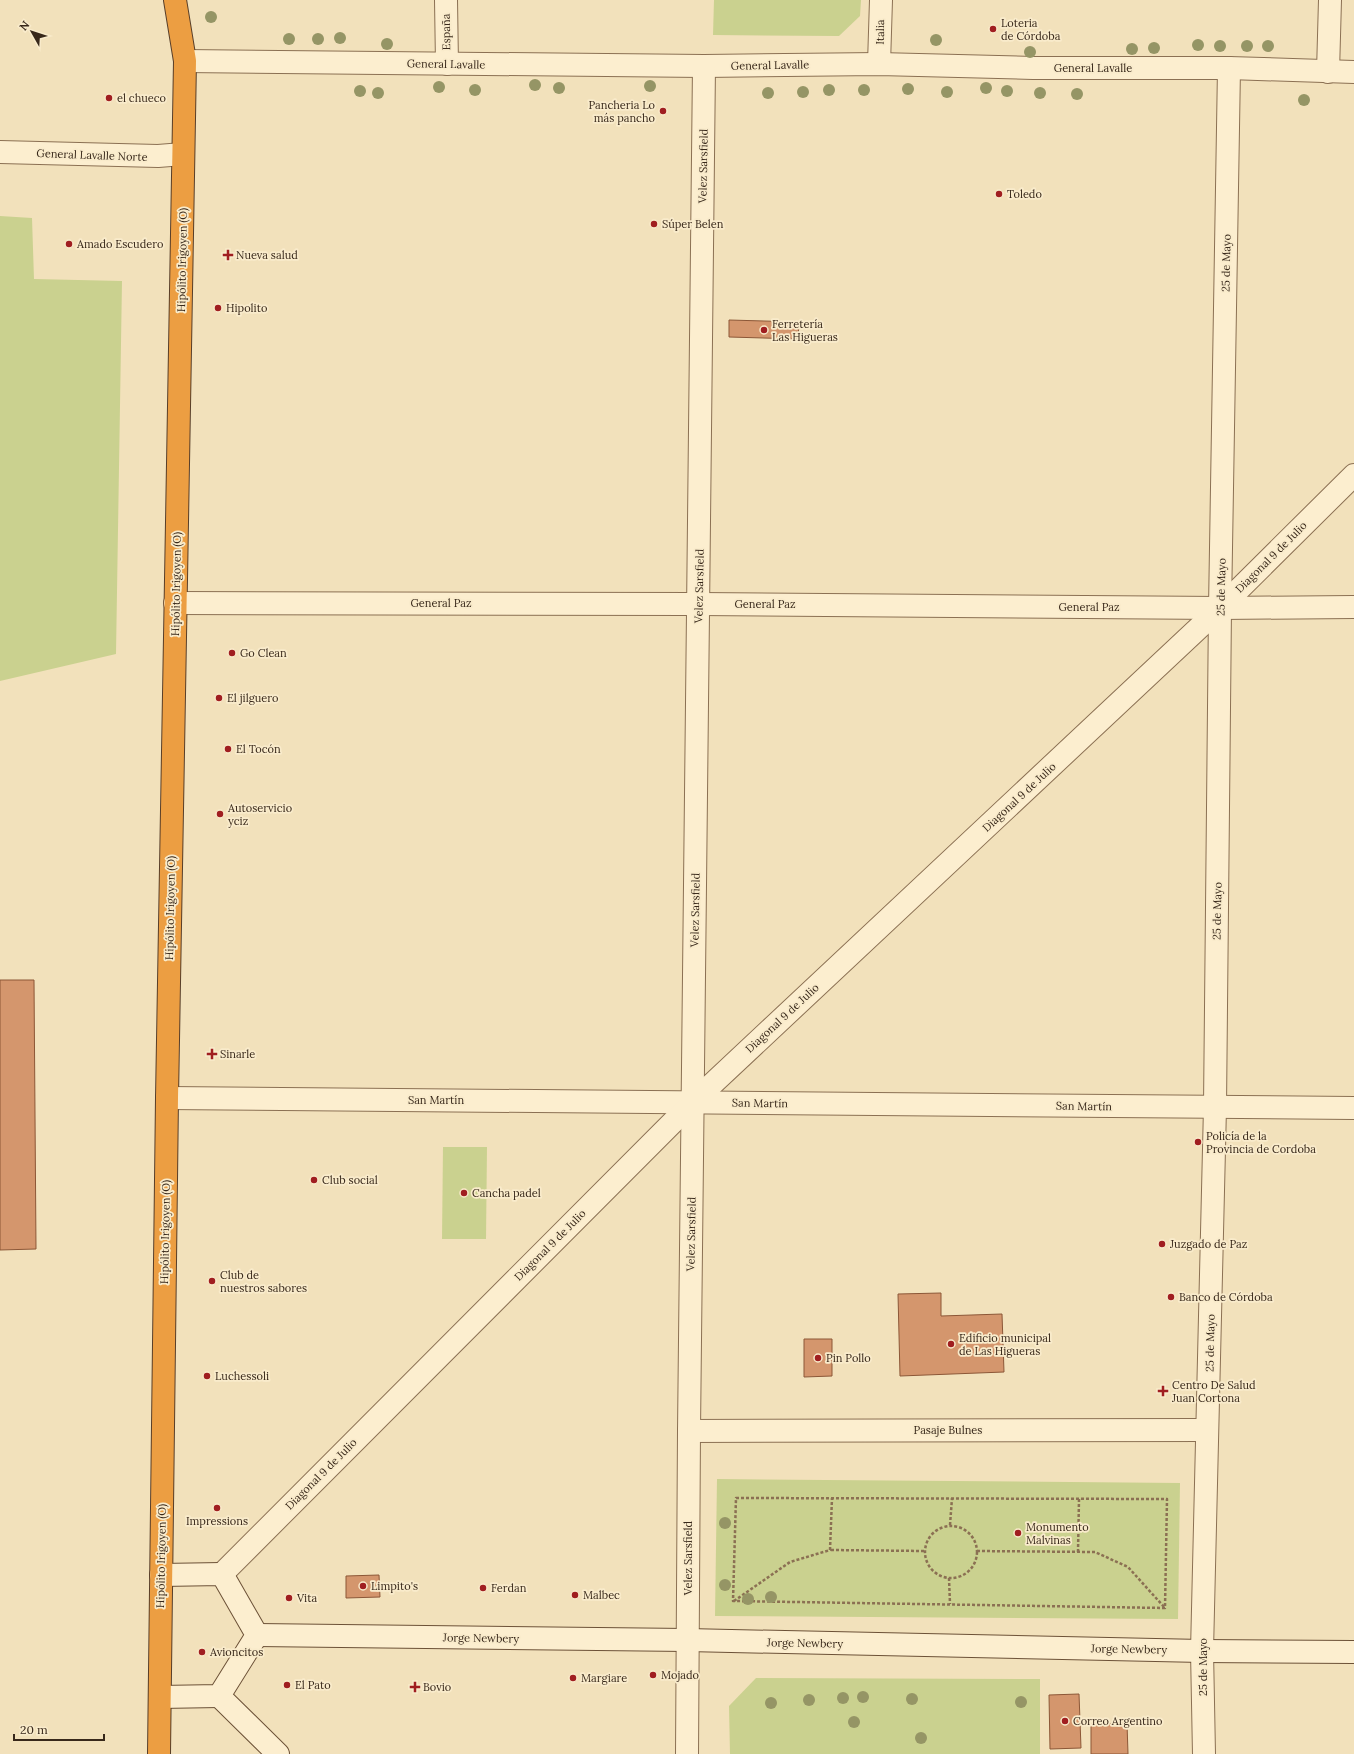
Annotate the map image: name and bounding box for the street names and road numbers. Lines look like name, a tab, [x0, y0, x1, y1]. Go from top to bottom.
street label: España	[439, 13, 453, 50]
street label: Italia	[873, 19, 887, 45]
street label: General Lavalle	[407, 56, 485, 72]
street label: General Lavalle	[731, 57, 809, 73]
street label: General Lavalle	[1054, 61, 1132, 75]
street label: Velez Sarsfield	[695, 128, 711, 204]
street label: General Lavalle Norte	[36, 146, 148, 164]
street label: Hipólito Irigoyen (O)	[174, 208, 191, 312]
street label: 25 de Mayo	[1218, 234, 1234, 292]
street label: Diagonal 9 de Julio	[1232, 518, 1310, 596]
street label: Hipólito Irigoyen (O)	[168, 532, 185, 636]
street label: Velez Sarsfield	[691, 548, 707, 624]
street label: 25 de Mayo	[1213, 558, 1229, 616]
street label: General Paz	[410, 596, 472, 610]
street label: General Paz	[734, 597, 796, 611]
street label: General Paz	[1058, 600, 1120, 614]
street label: Diagonal 9 de Julio	[979, 759, 1059, 835]
street label: Hipólito Irigoyen (O)	[162, 856, 179, 960]
street label: Velez Sarsfield	[687, 872, 703, 948]
street label: 25 de Mayo	[1209, 882, 1225, 940]
street label: Diagonal 9 de Julio	[742, 980, 822, 1056]
street label: San Martín	[408, 1093, 464, 1107]
street label: San Martín	[732, 1096, 789, 1110]
street label: San Martín	[1056, 1099, 1113, 1113]
street label: Hipólito Irigoyen (O)	[157, 1180, 174, 1284]
street label: Velez Sarsfield	[683, 1196, 699, 1272]
street label: Diagonal 9 de Julio	[511, 1206, 589, 1284]
street label: 25 de Mayo	[1202, 1314, 1218, 1372]
street label: Pasaje Bulnes	[914, 1423, 982, 1437]
street label: Diagonal 9 de Julio	[282, 1435, 360, 1513]
street label: Hipólito Irigoyen (O)	[153, 1504, 170, 1608]
street label: Velez Sarsfield	[681, 1520, 695, 1596]
street label: Jorge Newbery	[442, 1630, 519, 1646]
street label: Jorge Newbery	[766, 1635, 843, 1651]
street label: 25 de Mayo	[1196, 1638, 1210, 1696]
street label: Jorge Newbery	[1090, 1641, 1167, 1657]

